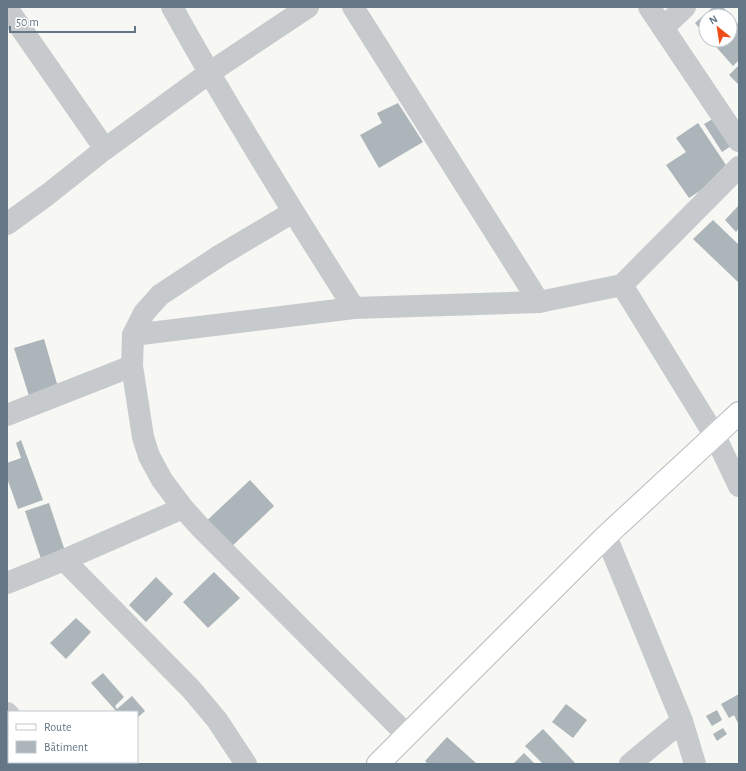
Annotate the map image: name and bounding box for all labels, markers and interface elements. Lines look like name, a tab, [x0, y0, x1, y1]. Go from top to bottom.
scale bar	[10, 8, 135, 34]
north arrow	[698, 8, 738, 48]
text: N	[707, 13, 719, 26]
text: 50 m	[16, 16, 39, 28]
legend	[8, 711, 138, 763]
text: Route	[44, 721, 71, 733]
text: Bâtiment	[44, 741, 88, 753]

